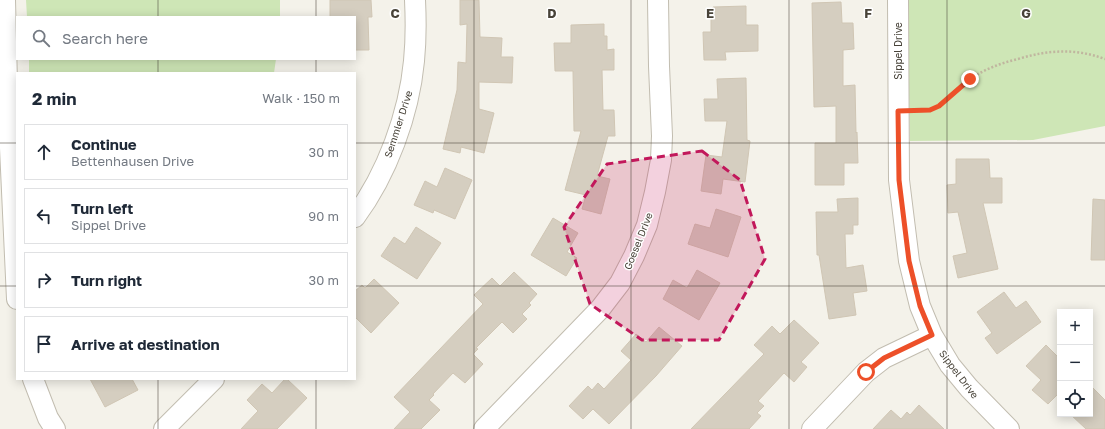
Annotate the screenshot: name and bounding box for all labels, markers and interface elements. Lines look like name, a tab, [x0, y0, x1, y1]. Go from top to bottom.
text: C	[390, 5, 400, 21]
text: D	[547, 5, 557, 21]
text: E	[706, 5, 714, 21]
text: F	[864, 5, 872, 21]
text: G	[1021, 5, 1031, 21]
search box	[16, 16, 356, 60]
street label: Sippel Drive	[892, 22, 904, 80]
icon: search	[30, 27, 52, 49]
text: Search here	[62, 29, 148, 47]
route end	[961, 70, 979, 88]
text: 2 min	[32, 88, 76, 109]
street label: Semmler Drive	[381, 89, 415, 159]
text: Walk · 150 m	[262, 90, 340, 106]
text: Continue	[71, 135, 137, 153]
icon: ahead	[33, 141, 55, 163]
text: 30 m	[309, 144, 339, 160]
text: Bettenhausen Drive	[71, 153, 194, 169]
text: Turn left	[71, 199, 133, 217]
icon: left	[33, 205, 55, 227]
text: 90 m	[308, 208, 339, 224]
street label: Goesel Drive	[621, 211, 655, 271]
text: Sippel Drive	[71, 217, 146, 233]
icon: right	[33, 269, 55, 291]
text: Turn right	[71, 271, 142, 289]
text: 30 m	[309, 272, 339, 288]
map controls	[1057, 309, 1093, 417]
button: +	[1057, 309, 1093, 345]
icon: arrive	[33, 333, 55, 355]
text: Arrive at destination	[71, 335, 220, 353]
button: −	[1057, 345, 1093, 381]
street label: Sippel Drive	[937, 347, 981, 401]
route start	[857, 363, 875, 381]
button: locate	[1057, 381, 1093, 417]

